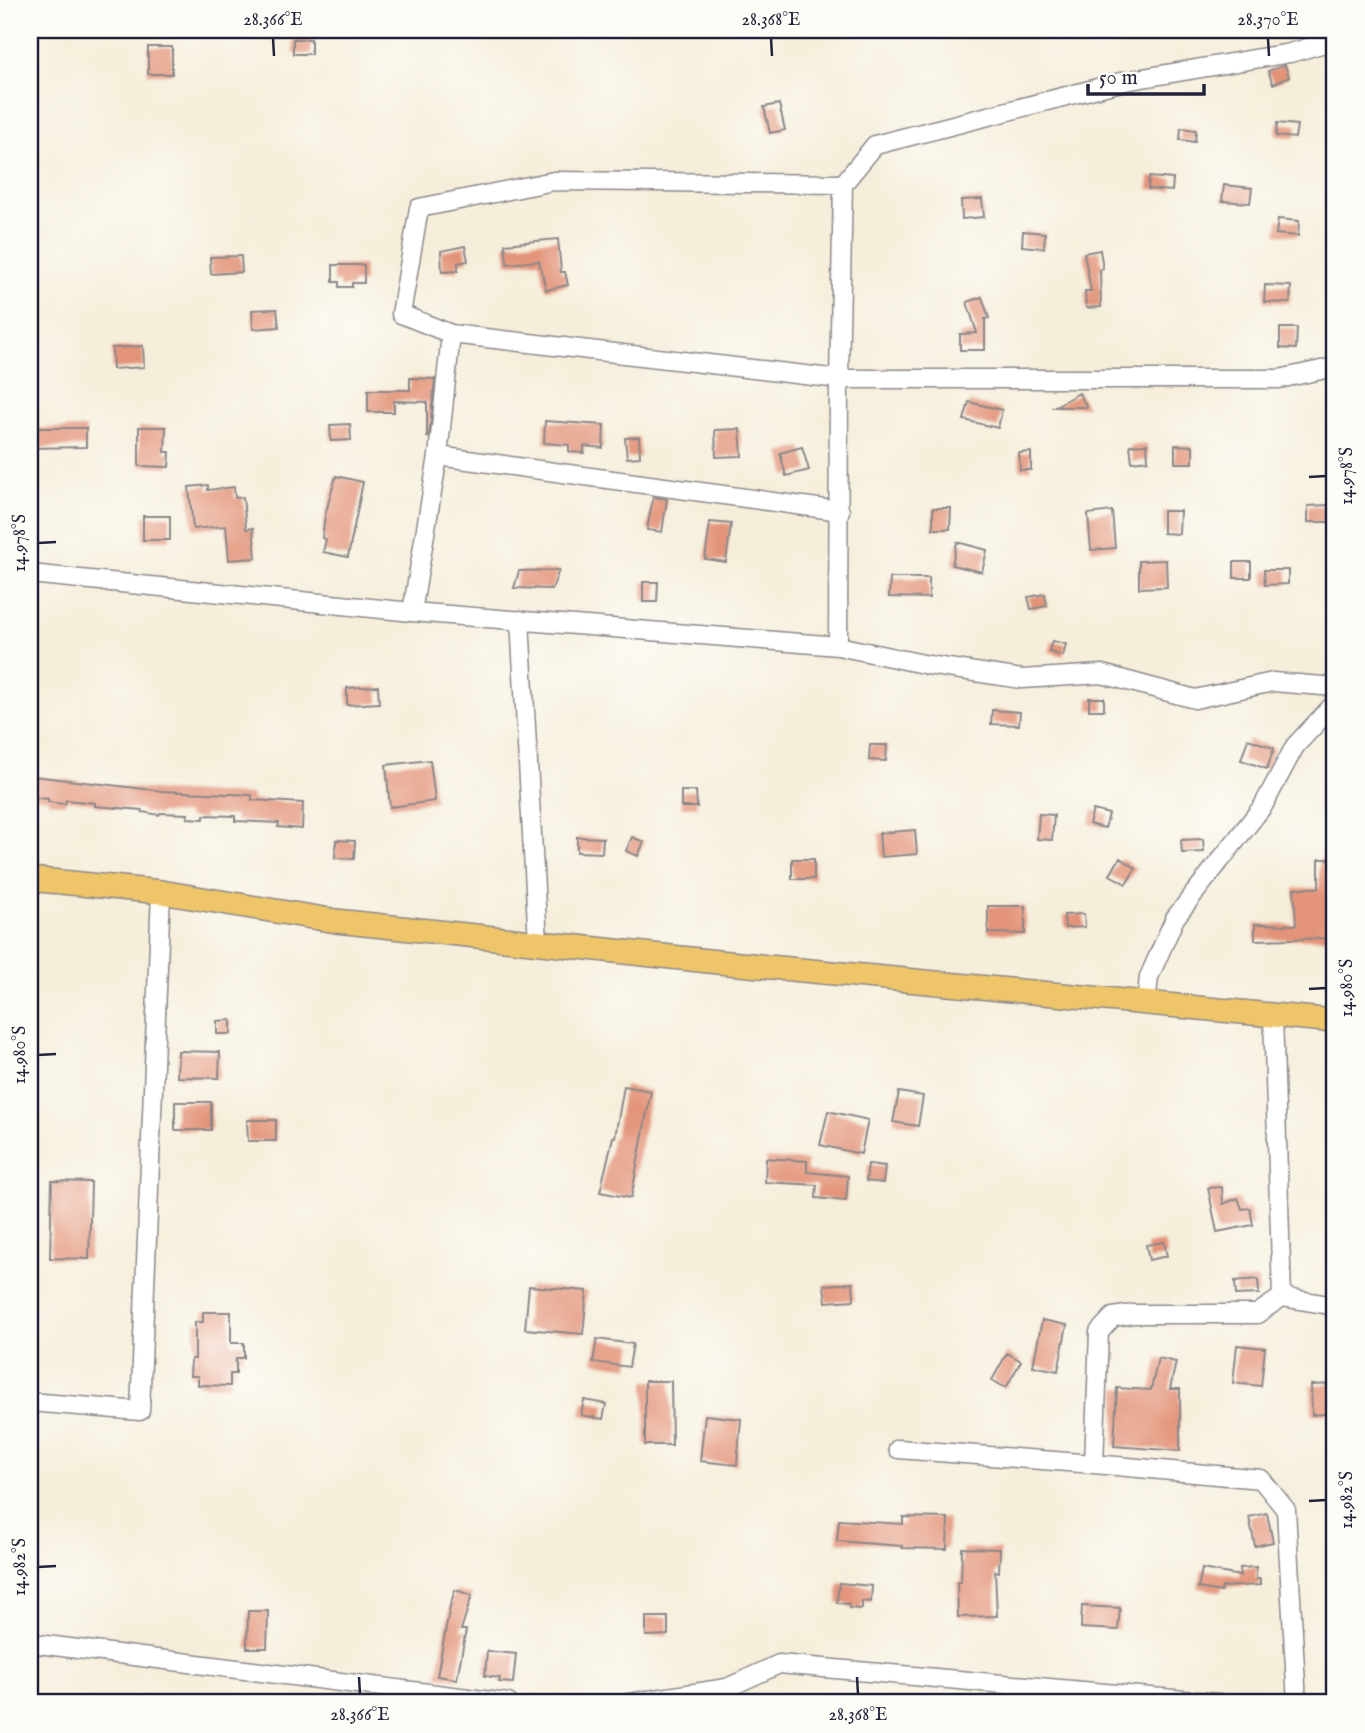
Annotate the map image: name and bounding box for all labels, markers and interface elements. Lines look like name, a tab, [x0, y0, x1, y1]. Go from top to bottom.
text: 28.366°E	[243, 9, 303, 32]
text: 28.368°E	[742, 9, 800, 32]
text: 28.370°E	[1237, 9, 1299, 32]
scale bar	[1088, 52, 1204, 96]
text: 50 m	[1099, 65, 1138, 92]
text: 14.978°S	[1336, 447, 1359, 505]
text: 14.978°S	[9, 514, 32, 572]
text: 14.980°S	[1336, 959, 1359, 1017]
text: 14.980°S	[9, 1026, 32, 1084]
text: 14.982°S	[1336, 1471, 1359, 1529]
text: 14.982°S	[9, 1538, 32, 1596]
text: 28.366°E	[330, 1704, 390, 1727]
text: 28.368°E	[829, 1704, 887, 1727]

